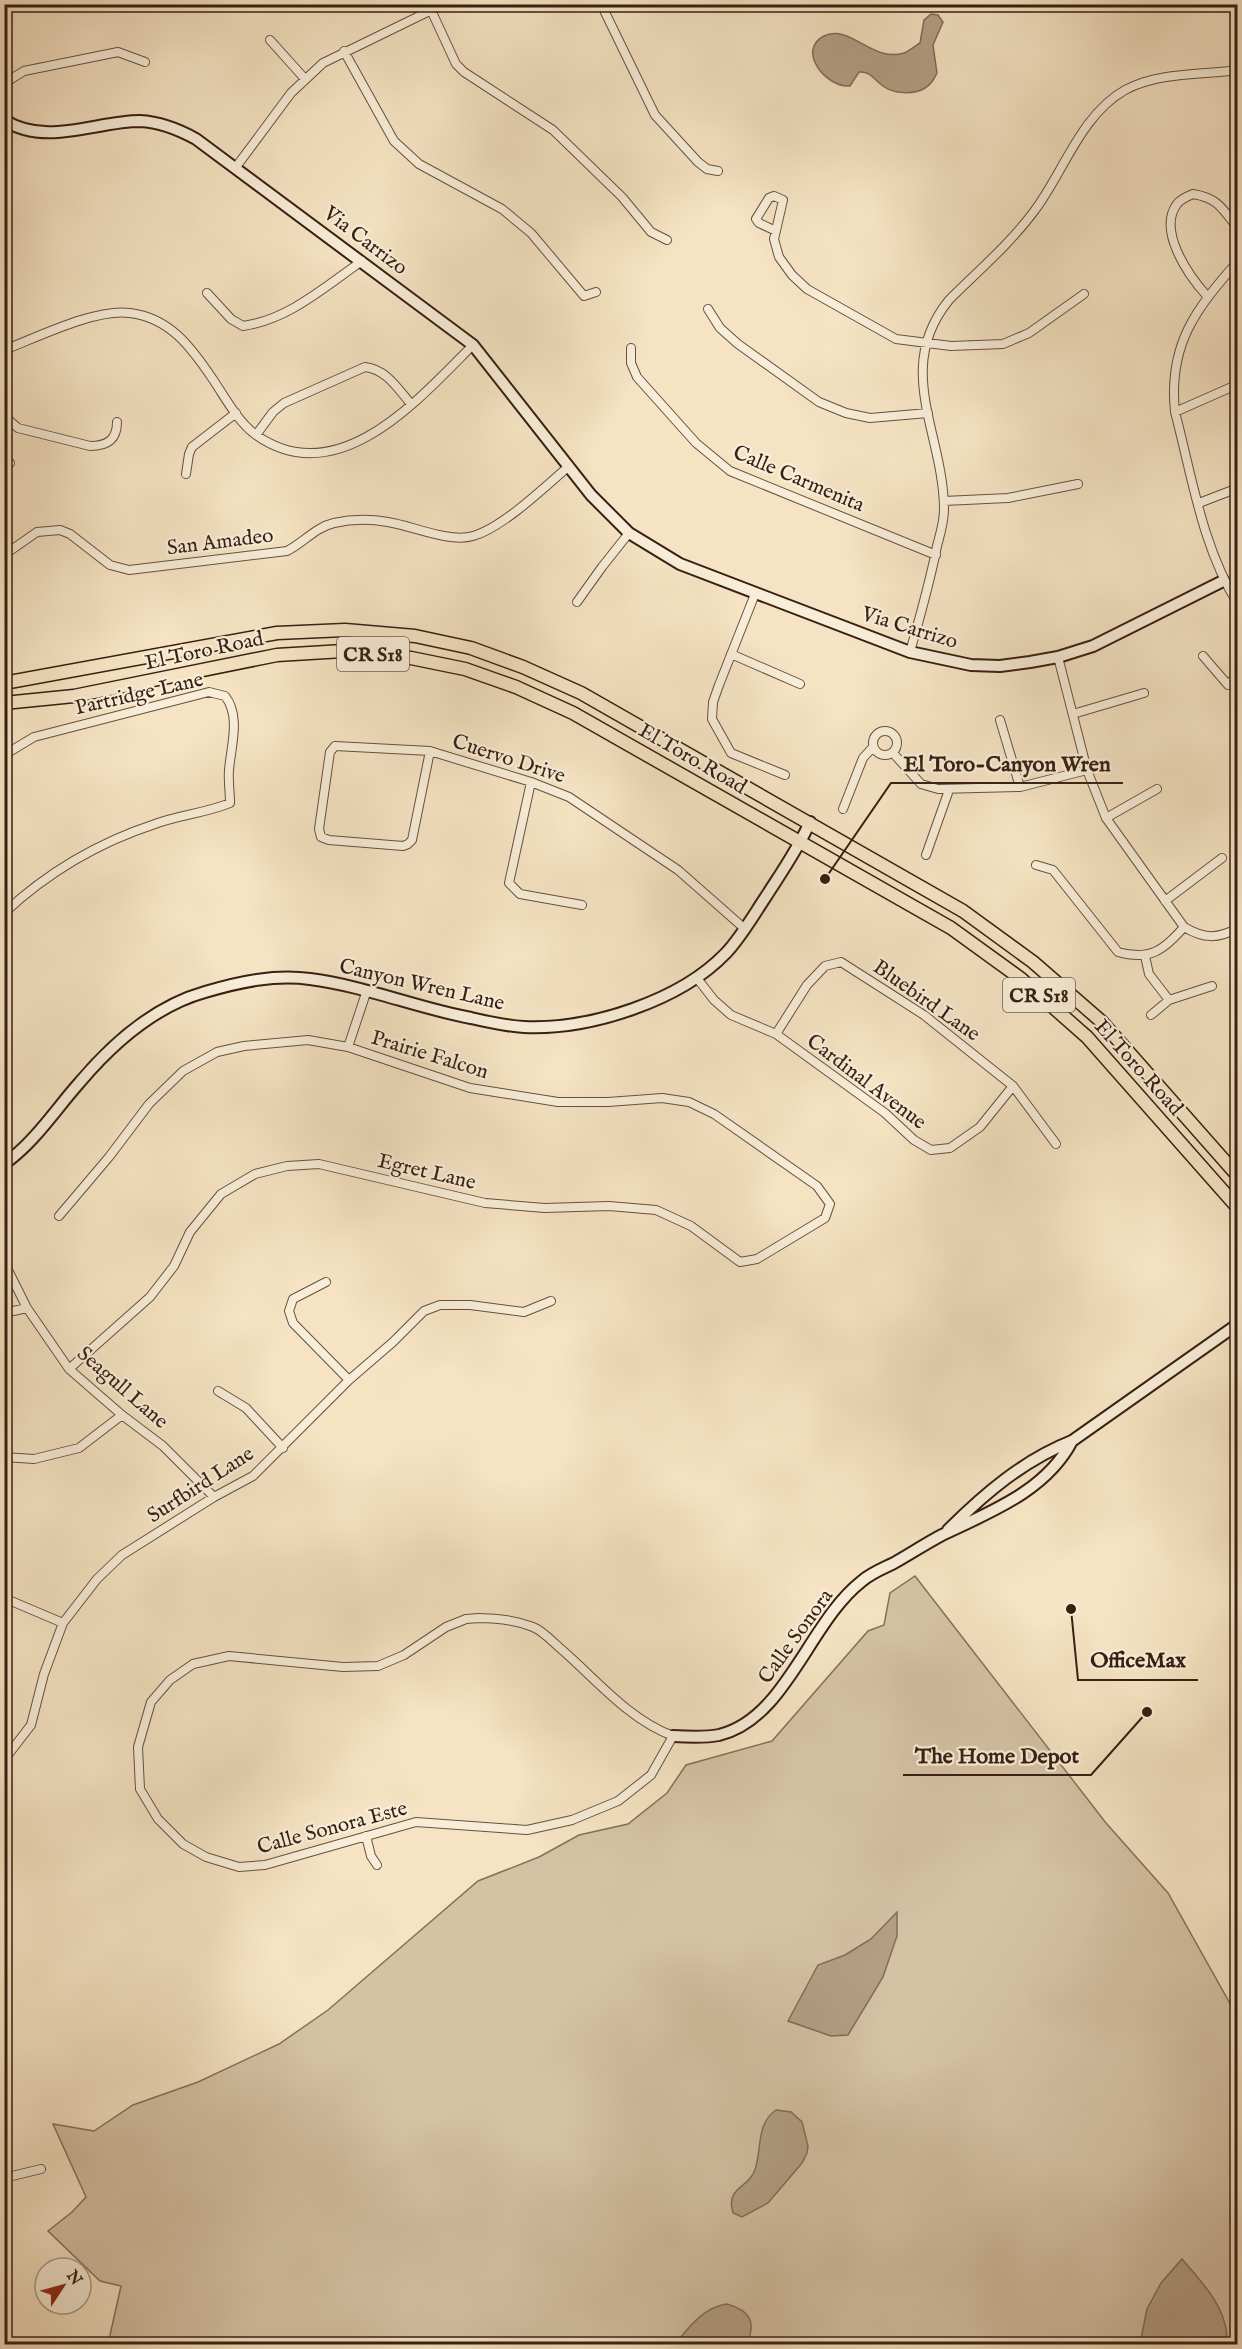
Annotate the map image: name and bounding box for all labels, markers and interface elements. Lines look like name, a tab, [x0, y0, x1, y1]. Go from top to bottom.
street label: Via Carrizo	[317, 200, 413, 282]
street label: Calle Carmenita	[729, 440, 869, 520]
street label: San Amadeo	[165, 523, 275, 562]
street label: Via Carrizo	[857, 601, 961, 656]
street label: El Toro Road	[143, 626, 267, 677]
road number: CR S18	[337, 637, 409, 671]
street label: Partridge Lane	[73, 667, 206, 722]
street label: El Toro Road	[633, 717, 752, 802]
street label: Cuervo Drive	[449, 728, 569, 790]
callout: El Toro-Canyon Wren	[891, 743, 1123, 783]
text: El Toro-Canyon Wren	[903, 751, 1111, 779]
street label: Canyon Wren Lane	[336, 953, 507, 1018]
street label: Bluebird Lane	[867, 954, 985, 1048]
road number: CR S18	[1003, 978, 1075, 1012]
street label: El Toro Road	[1087, 1014, 1189, 1122]
street label: Prairie Falcon	[368, 1025, 491, 1086]
street label: Cardinal Avenue	[801, 1028, 932, 1136]
street label: Egret Lane	[375, 1148, 479, 1197]
street label: Seagull Lane	[71, 1341, 174, 1436]
street label: Surfbird Lane	[142, 1440, 260, 1530]
street label: Calle Sonora	[753, 1583, 840, 1690]
callout: OfficeMax	[1078, 1640, 1198, 1680]
text: OfficeMax	[1090, 1647, 1186, 1675]
callout: The Home Depot	[903, 1735, 1091, 1775]
text: The Home Depot	[914, 1743, 1079, 1771]
street label: Calle Sonora Este	[254, 1795, 411, 1861]
north arrow	[33, 2256, 93, 2316]
text: N	[61, 2266, 86, 2290]

